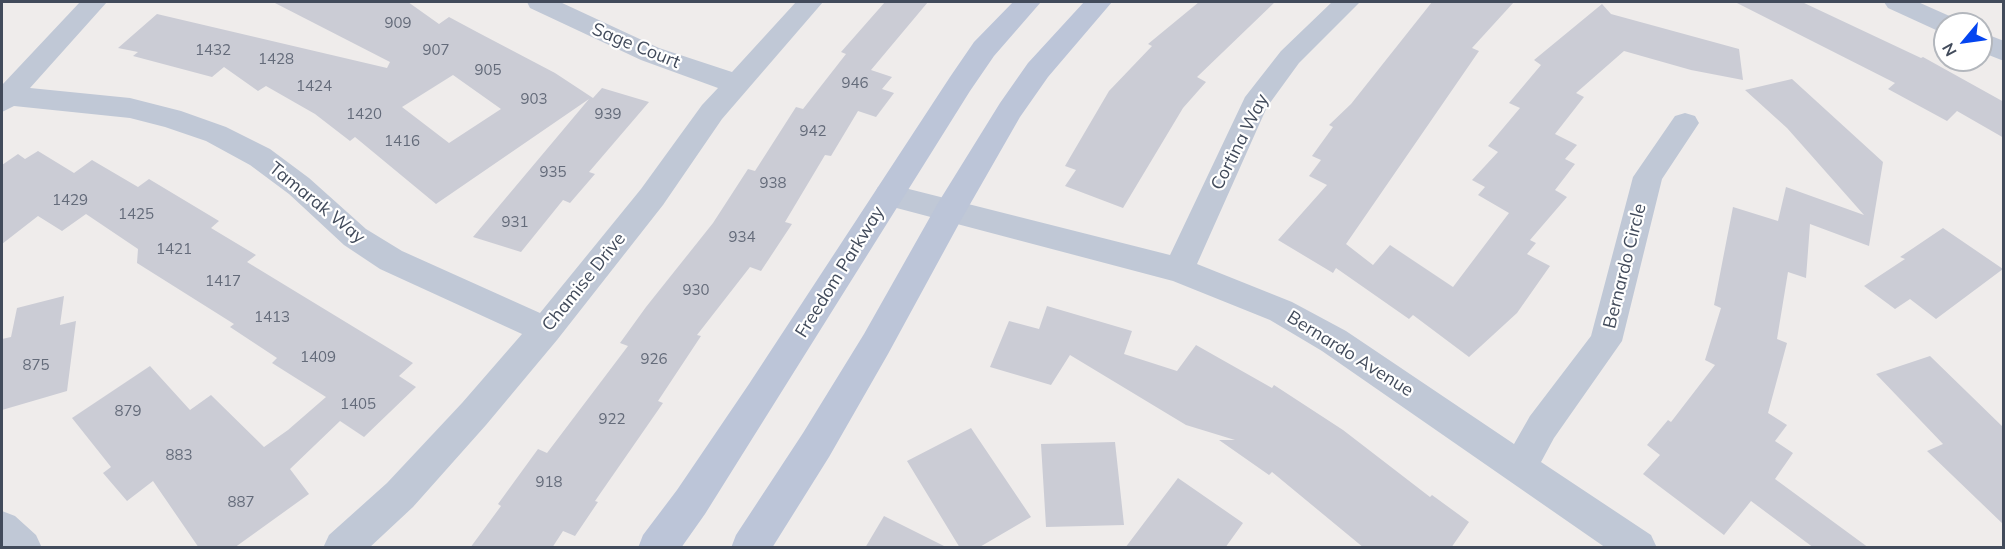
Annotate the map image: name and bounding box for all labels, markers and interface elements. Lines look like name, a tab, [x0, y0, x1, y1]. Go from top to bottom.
north arrow	[1933, 12, 1993, 72]
house number: 909	[385, 14, 411, 32]
street label: Sage Court	[589, 19, 683, 73]
text: N	[1937, 40, 1961, 60]
house number: 1432	[195, 41, 231, 59]
house number: 907	[423, 41, 449, 59]
house number: 1428	[258, 50, 294, 68]
house number: 905	[475, 61, 501, 79]
house number: 946	[842, 74, 868, 92]
house number: 1424	[296, 77, 332, 95]
house number: 903	[521, 90, 547, 108]
street label: Cortina Way	[1207, 90, 1273, 194]
house number: 1420	[346, 105, 382, 123]
house number: 939	[595, 105, 621, 123]
house number: 942	[800, 122, 826, 140]
house number: 1416	[384, 132, 420, 150]
street label: Tamarak Way	[265, 158, 369, 248]
house number: 935	[540, 163, 566, 181]
house number: 938	[760, 174, 786, 192]
house number: 1429	[52, 191, 88, 209]
street label: Bernardo Circle	[1599, 201, 1651, 331]
street label: Freedom Parkway	[791, 202, 889, 342]
house number: 1425	[118, 205, 154, 223]
house number: 931	[502, 213, 528, 231]
street label: Chamise Drive	[538, 228, 630, 336]
house number: 934	[729, 228, 755, 246]
house number: 1421	[156, 240, 192, 258]
house number: 1417	[205, 272, 241, 290]
house number: 930	[683, 281, 709, 299]
street label: Bernardo Avenue	[1283, 306, 1417, 402]
house number: 1413	[254, 308, 290, 326]
house number: 1409	[300, 348, 336, 366]
house number: 926	[641, 350, 667, 368]
house number: 875	[23, 356, 49, 374]
house number: 1405	[340, 395, 376, 413]
house number: 879	[115, 402, 141, 420]
house number: 922	[599, 410, 625, 428]
house number: 883	[166, 446, 192, 464]
house number: 918	[536, 473, 562, 491]
house number: 887	[228, 493, 254, 511]

